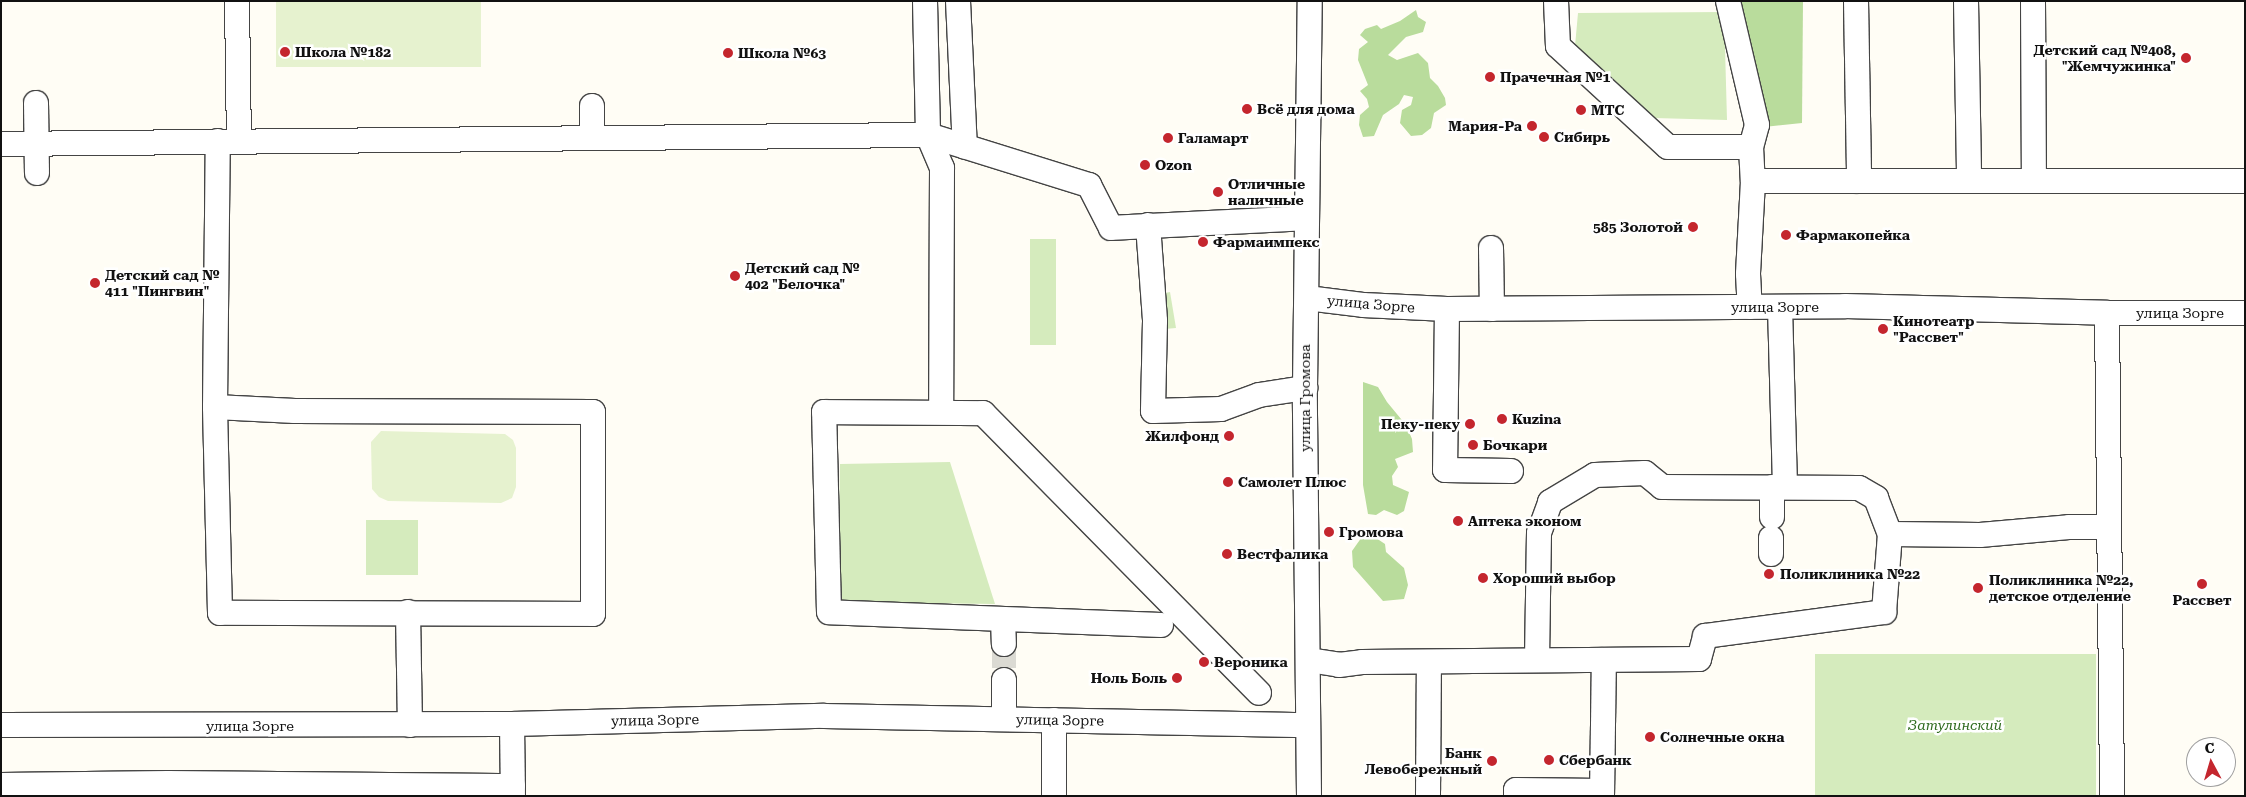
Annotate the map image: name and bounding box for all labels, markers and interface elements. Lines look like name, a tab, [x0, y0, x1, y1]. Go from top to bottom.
place label: Детский сад №408, "Жемчужинка"	[2033, 42, 2176, 74]
place label: Школа №182	[295, 44, 391, 60]
place label: Школа №63	[738, 45, 826, 61]
marker: Школа №182	[279, 46, 291, 58]
marker: Школа №63	[722, 47, 734, 59]
marker: Детский сад №408, "Жемчужинка"	[2180, 52, 2192, 64]
place label: Прачечная №1	[1500, 69, 1610, 85]
marker: Прачечная №1	[1484, 71, 1496, 83]
place label: Всё для дома	[1257, 101, 1355, 117]
place label: МТС	[1591, 102, 1624, 118]
marker: Всё для дома	[1241, 103, 1253, 115]
marker: МТС	[1575, 104, 1587, 116]
place label: Мария-Ра	[1448, 118, 1522, 134]
marker: Мария-Ра	[1526, 120, 1538, 132]
place label: Сибирь	[1554, 129, 1610, 145]
place label: Галамарт	[1178, 130, 1248, 146]
marker: Сибирь	[1538, 131, 1550, 143]
marker: Галамарт	[1162, 132, 1174, 144]
place label: Ozon	[1155, 157, 1192, 173]
marker: Ozon	[1139, 159, 1151, 171]
place label: Отличные наличные	[1228, 176, 1305, 208]
marker: Отличные наличные	[1212, 186, 1224, 198]
place label: 585 Золотой	[1593, 219, 1683, 235]
marker: 585 Золотой	[1687, 221, 1699, 233]
place label: Фармакопейка	[1796, 227, 1910, 243]
marker: Фармакопейка	[1780, 229, 1792, 241]
place label: Фармаимпекс	[1213, 234, 1320, 250]
marker: Фармаимпекс	[1197, 236, 1209, 248]
place label: Детский сад № 402 "Белочка"	[745, 260, 859, 292]
place label: Детский сад № 411 "Пингвин"	[105, 267, 219, 300]
marker: Детский сад № 402 "Белочка"	[729, 270, 741, 282]
marker: Детский сад № 411 "Пингвин"	[89, 277, 101, 289]
street label: улица Зорге	[1326, 292, 1416, 316]
street label: улица Зорге	[1731, 299, 1819, 315]
street label: улица Зорге	[2136, 305, 2224, 321]
place label: Кинотеатр "Рассвет"	[1893, 313, 1974, 346]
marker: Кинотеатр "Рассвет"	[1877, 323, 1889, 335]
street label: улица Громова	[1297, 344, 1313, 452]
place label: Kuzina	[1512, 411, 1561, 427]
marker: Kuzina	[1496, 413, 1508, 425]
place label: Пеку-пеку	[1381, 416, 1460, 432]
marker: Пеку-пеку	[1464, 418, 1476, 430]
place label: Жилфонд	[1145, 428, 1219, 444]
marker: Жилфонд	[1223, 430, 1235, 442]
place label: Бочкари	[1483, 437, 1547, 453]
marker: Бочкари	[1467, 439, 1479, 451]
place label: Самолет Плюс	[1238, 474, 1346, 490]
marker: Самолет Плюс	[1222, 476, 1234, 488]
place label: Аптека эконом	[1468, 513, 1581, 529]
marker: Аптека эконом	[1452, 515, 1464, 527]
place label: Громова	[1339, 524, 1403, 540]
marker: Громова	[1323, 526, 1335, 538]
place label: Вестфалика	[1237, 546, 1328, 562]
marker: Вестфалика	[1221, 548, 1233, 560]
place label: Поликлиника №22	[1780, 566, 1920, 582]
marker: Поликлиника №22	[1762, 567, 1776, 581]
place label: Хороший выбор	[1493, 570, 1616, 586]
marker: Хороший выбор	[1477, 572, 1489, 584]
place label: Поликлиника №22, детское отделение	[1989, 572, 2134, 604]
marker: Рассвет	[2196, 578, 2208, 590]
marker: Поликлиника №22, детское отделение	[1971, 581, 1985, 595]
place label: Рассвет	[2173, 592, 2231, 608]
place label: Вероника	[1214, 654, 1288, 670]
marker: Вероника	[1198, 656, 1210, 668]
place label: Ноль Боль	[1091, 670, 1167, 686]
marker: Ноль Боль	[1171, 672, 1183, 684]
street label: улица Зорге	[611, 711, 699, 729]
street label: улица Зорге	[1016, 711, 1104, 729]
park label: Затулинский	[1908, 717, 2002, 733]
street label: улица Зорге	[206, 718, 294, 734]
place label: Солнечные окна	[1660, 729, 1784, 745]
marker: Солнечные окна	[1644, 731, 1656, 743]
north arrow	[2186, 737, 2236, 787]
text: С	[2204, 740, 2215, 757]
place label: Банк Левобережный	[1365, 745, 1482, 778]
place label: Сбербанк	[1559, 752, 1632, 768]
marker: Сбербанк	[1543, 754, 1555, 766]
marker: Банк Левобережный	[1486, 755, 1498, 767]

